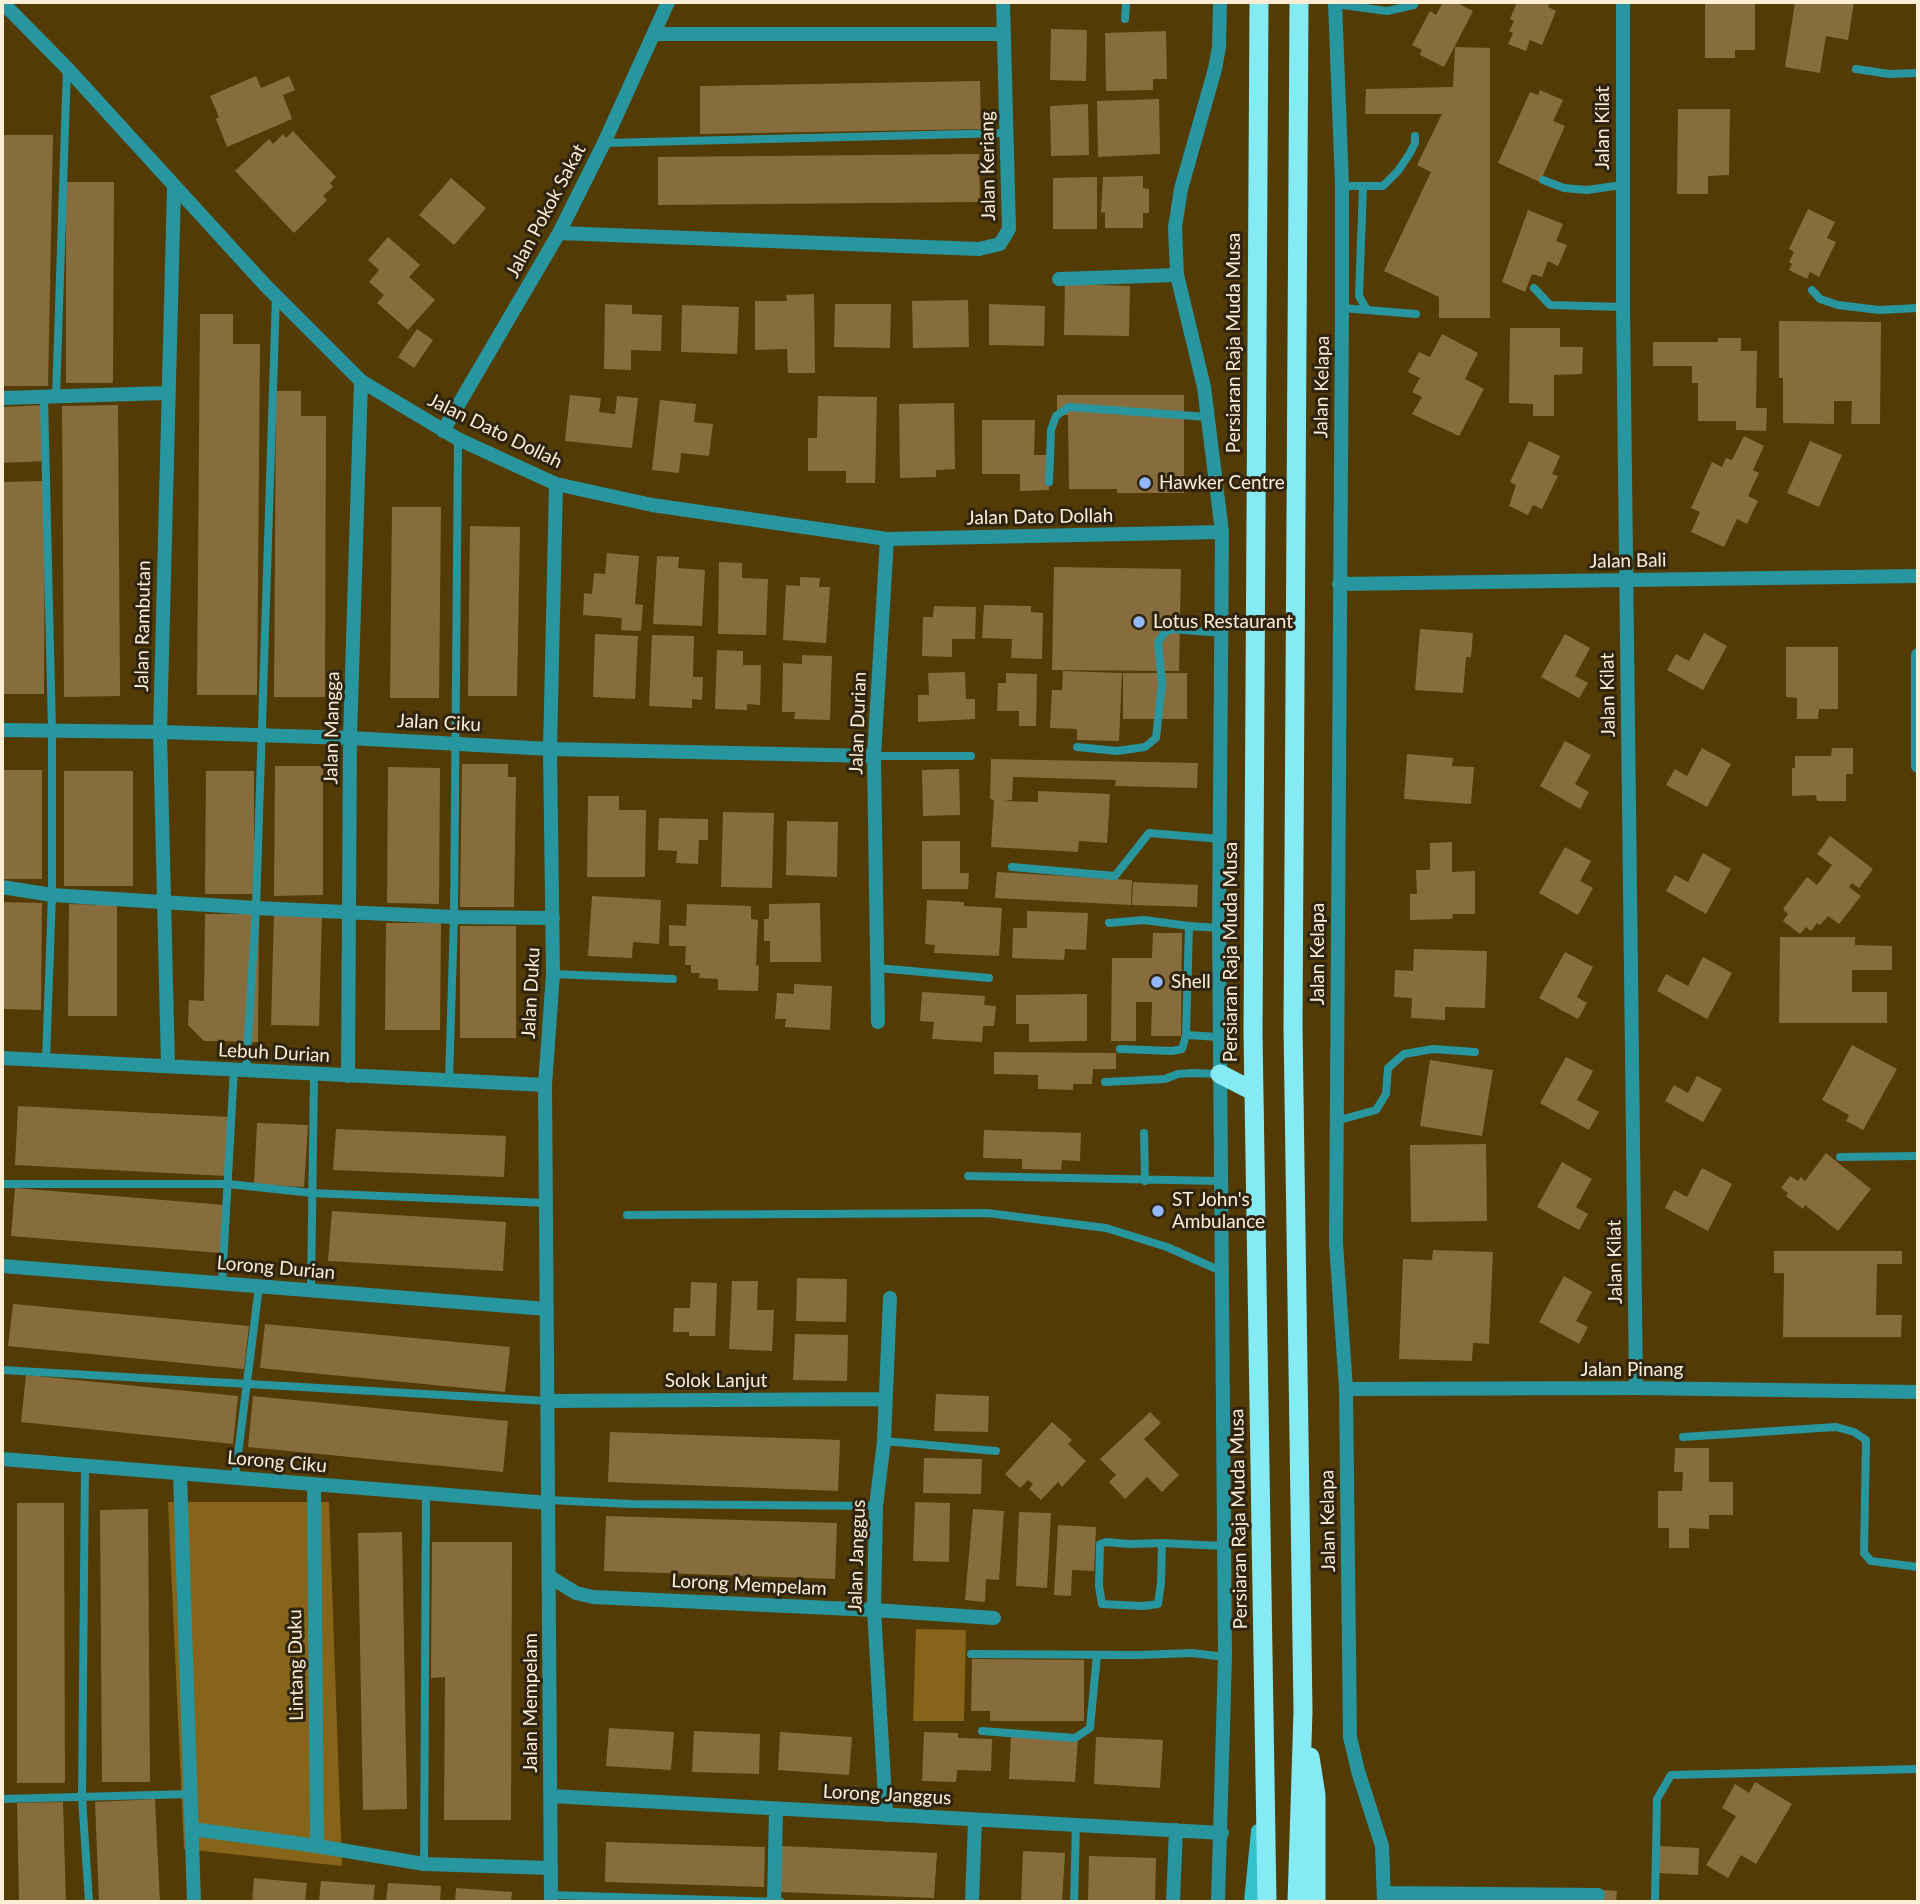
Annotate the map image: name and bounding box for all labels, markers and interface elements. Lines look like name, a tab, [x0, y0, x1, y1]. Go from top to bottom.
street label: Jalan Kilat	[1592, 86, 1614, 170]
street label: Jalan Keriang	[976, 111, 1000, 221]
street label: Jalan Pokok Sakat	[501, 140, 591, 282]
street label: Persiaran Raja Muda Musa	[1223, 233, 1245, 453]
street label: Jalan Kelapa	[1310, 336, 1334, 438]
street label: Jalan Dato Dollah	[424, 389, 566, 473]
place label: Hawker Centre	[1159, 472, 1285, 494]
marker: Hawker Centre	[1137, 475, 1153, 491]
street label: Jalan Dato Dollah	[967, 504, 1113, 530]
street label: Jalan Bali	[1589, 549, 1667, 573]
street label: Jalan Rambutan	[130, 560, 156, 692]
place label: Lotus Restaurant	[1153, 611, 1293, 633]
marker: Lotus Restaurant	[1131, 614, 1147, 630]
street label: Jalan Kilat	[1596, 653, 1620, 737]
street label: Jalan Mangga	[320, 671, 344, 785]
street label: Jalan Durian	[845, 671, 871, 775]
street label: Jalan Ciku	[396, 709, 482, 737]
street label: Persiaran Raja Muda Musa	[1220, 842, 1242, 1062]
street label: Jalan Kelapa	[1307, 903, 1329, 1005]
street label: Jalan Duku	[517, 947, 545, 1039]
place label: Shell	[1171, 971, 1211, 993]
marker: Shell	[1149, 974, 1165, 990]
street label: Lebuh Durian	[217, 1039, 331, 1067]
place label: ST John's Ambulance	[1172, 1189, 1265, 1233]
marker: ST John's Ambulance	[1150, 1203, 1166, 1219]
street label: Jalan Kilat	[1603, 1220, 1627, 1304]
street label: Lorong Durian	[216, 1251, 336, 1285]
street label: Jalan Pinang	[1581, 1359, 1683, 1381]
street label: Solok Lanjut	[665, 1370, 767, 1392]
street label: Persiaran Raja Muda Musa	[1226, 1409, 1252, 1629]
street label: Lorong Ciku	[226, 1446, 328, 1478]
street label: Jalan Kelapa	[1316, 1470, 1340, 1572]
street label: Jalan Janggus	[844, 1499, 870, 1613]
street label: Lorong Mempelam	[671, 1570, 827, 1600]
street label: Lintang Duku	[284, 1609, 308, 1721]
street label: Jalan Mempelam	[520, 1633, 542, 1773]
street label: Lorong Janggus	[822, 1780, 952, 1810]

